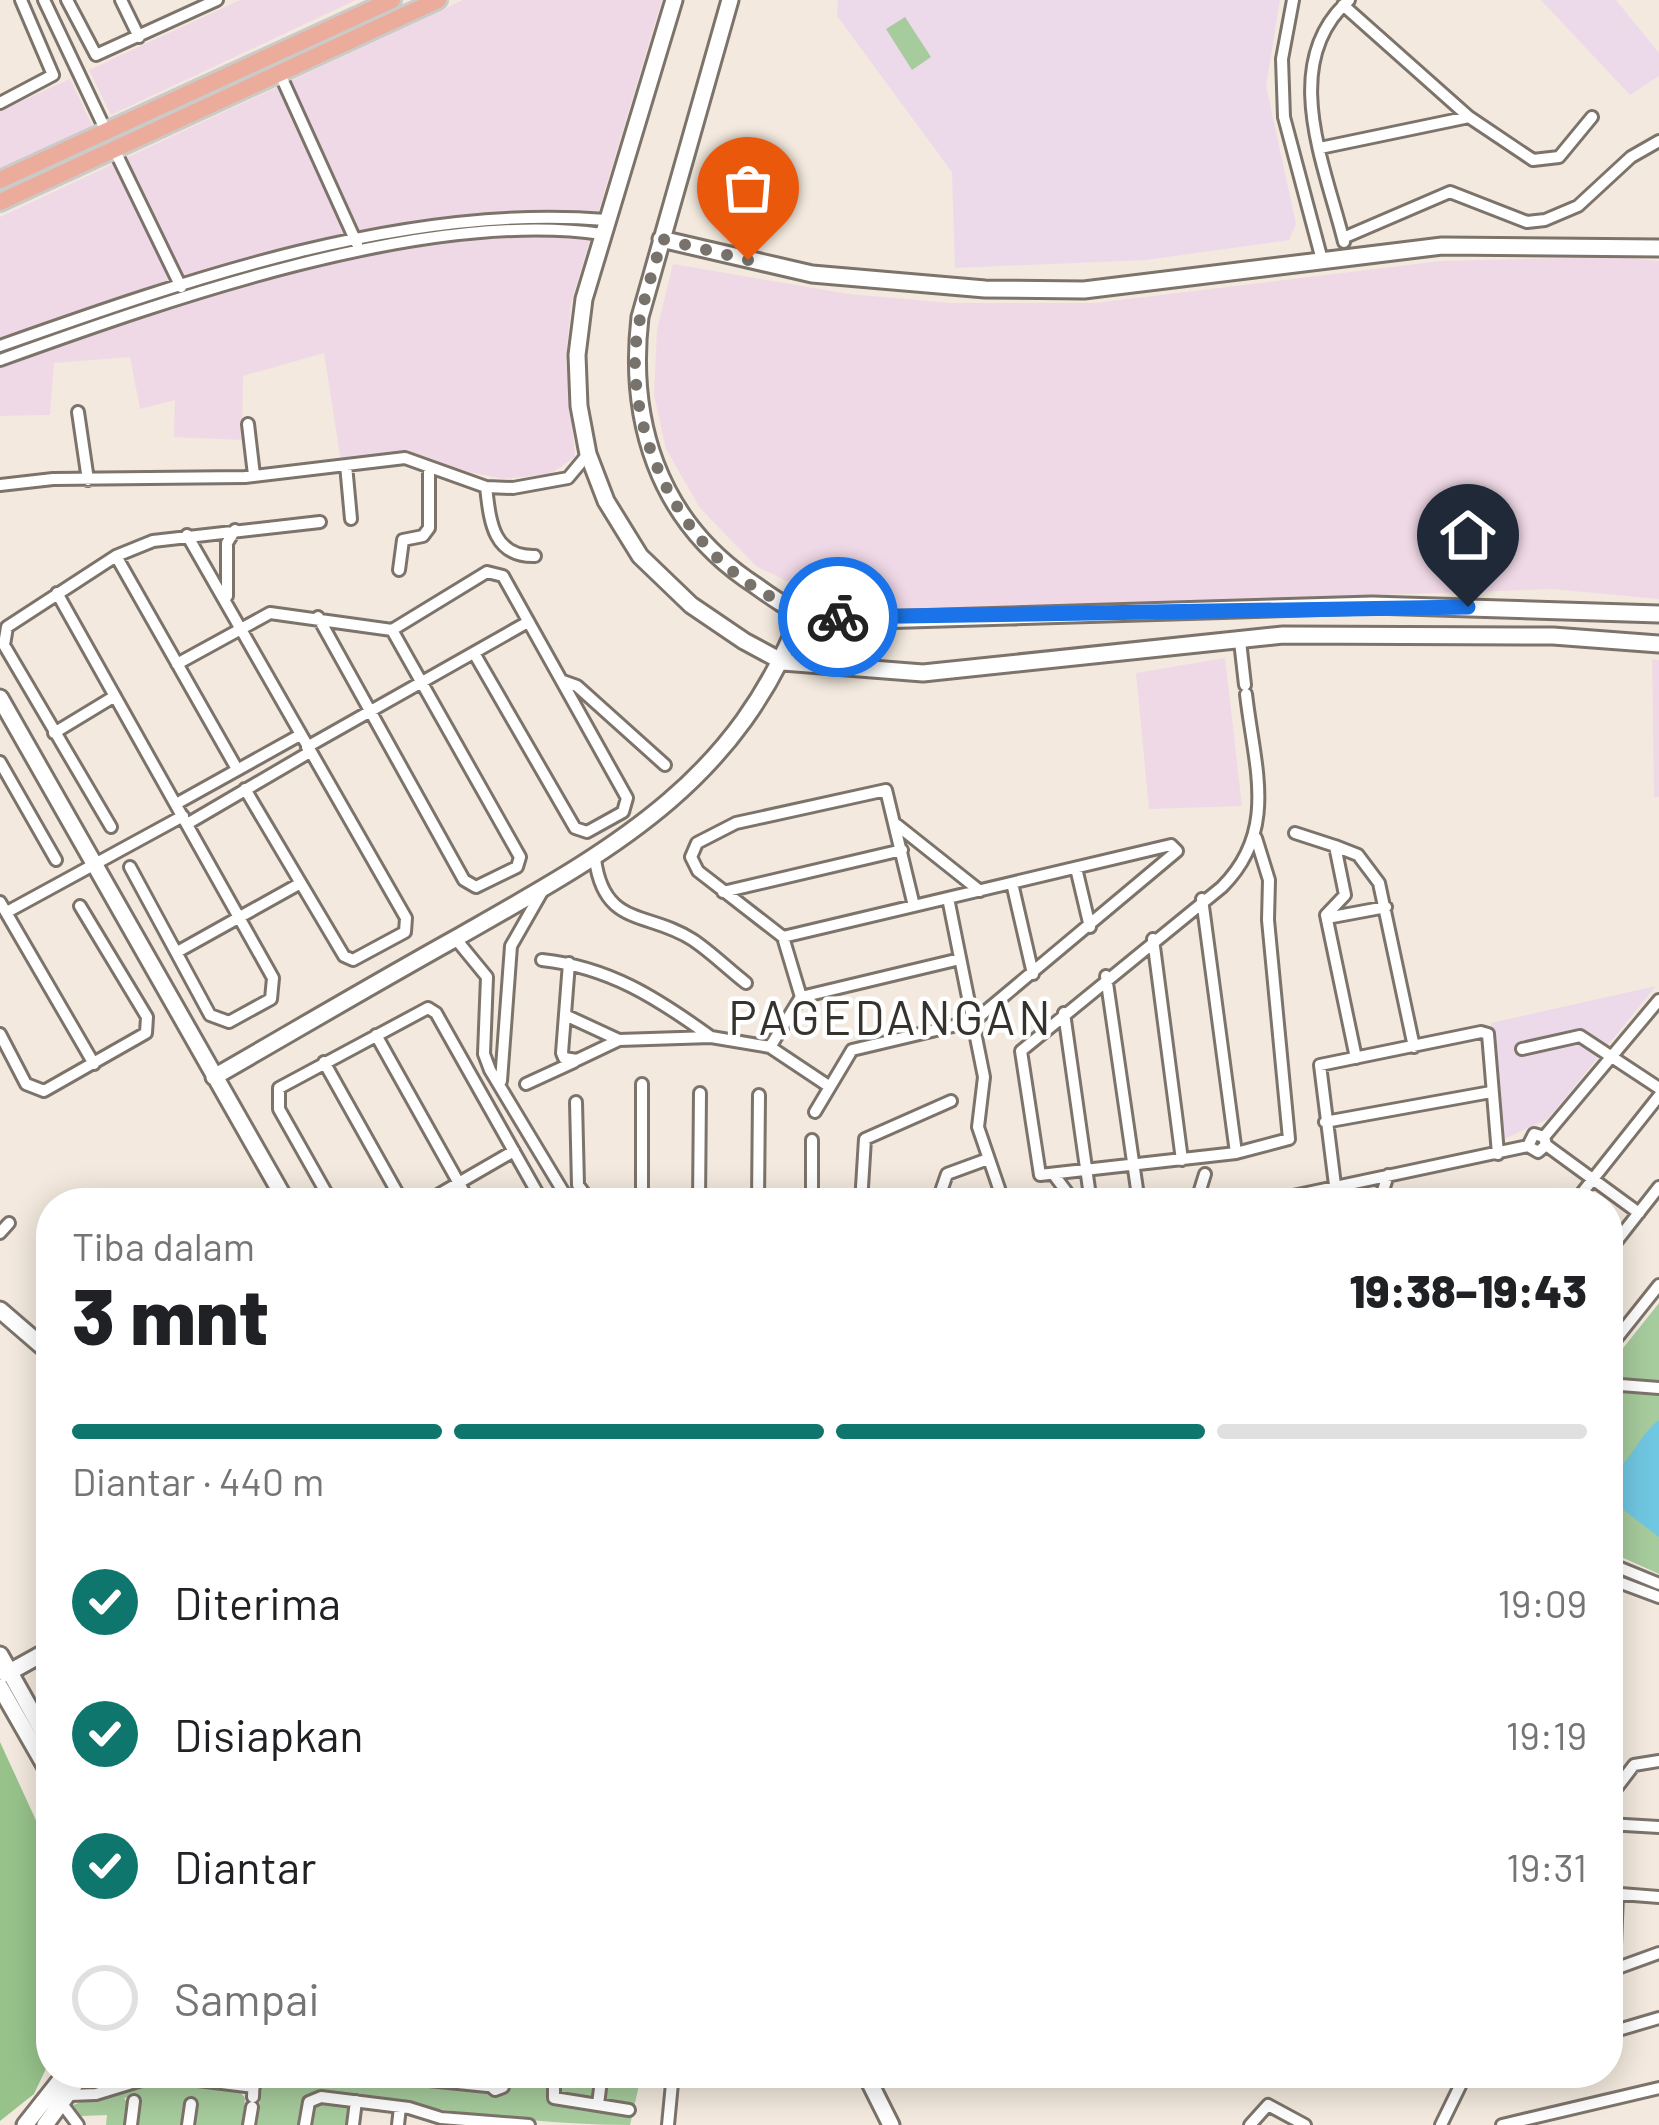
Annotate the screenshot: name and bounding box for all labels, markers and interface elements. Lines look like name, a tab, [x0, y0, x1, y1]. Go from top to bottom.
pin	[697, 137, 799, 260]
icon: bag	[715, 155, 781, 221]
pin	[1417, 484, 1519, 607]
icon: home	[1435, 502, 1501, 568]
courier	[778, 557, 898, 677]
icon: bike	[805, 584, 871, 650]
district label: PAGEDANGAN	[728, 987, 1054, 1045]
text: Tiba dalam	[72, 1222, 255, 1269]
text: 19:38–19:43	[1349, 1263, 1587, 1317]
text: 3 mnt	[72, 1267, 269, 1361]
text: Diantar · 440 m	[72, 1457, 324, 1504]
icon: check	[72, 1569, 138, 1635]
text: Diterima	[174, 1575, 341, 1629]
text: 19:09	[1497, 1579, 1587, 1626]
icon: check	[72, 1701, 138, 1767]
text: Disiapkan	[174, 1707, 364, 1761]
text: 19:19	[1506, 1711, 1587, 1758]
icon: check	[72, 1833, 138, 1899]
text: Diantar	[174, 1839, 316, 1893]
text: 19:31	[1506, 1843, 1587, 1890]
text: Sampai	[174, 1971, 320, 2025]

